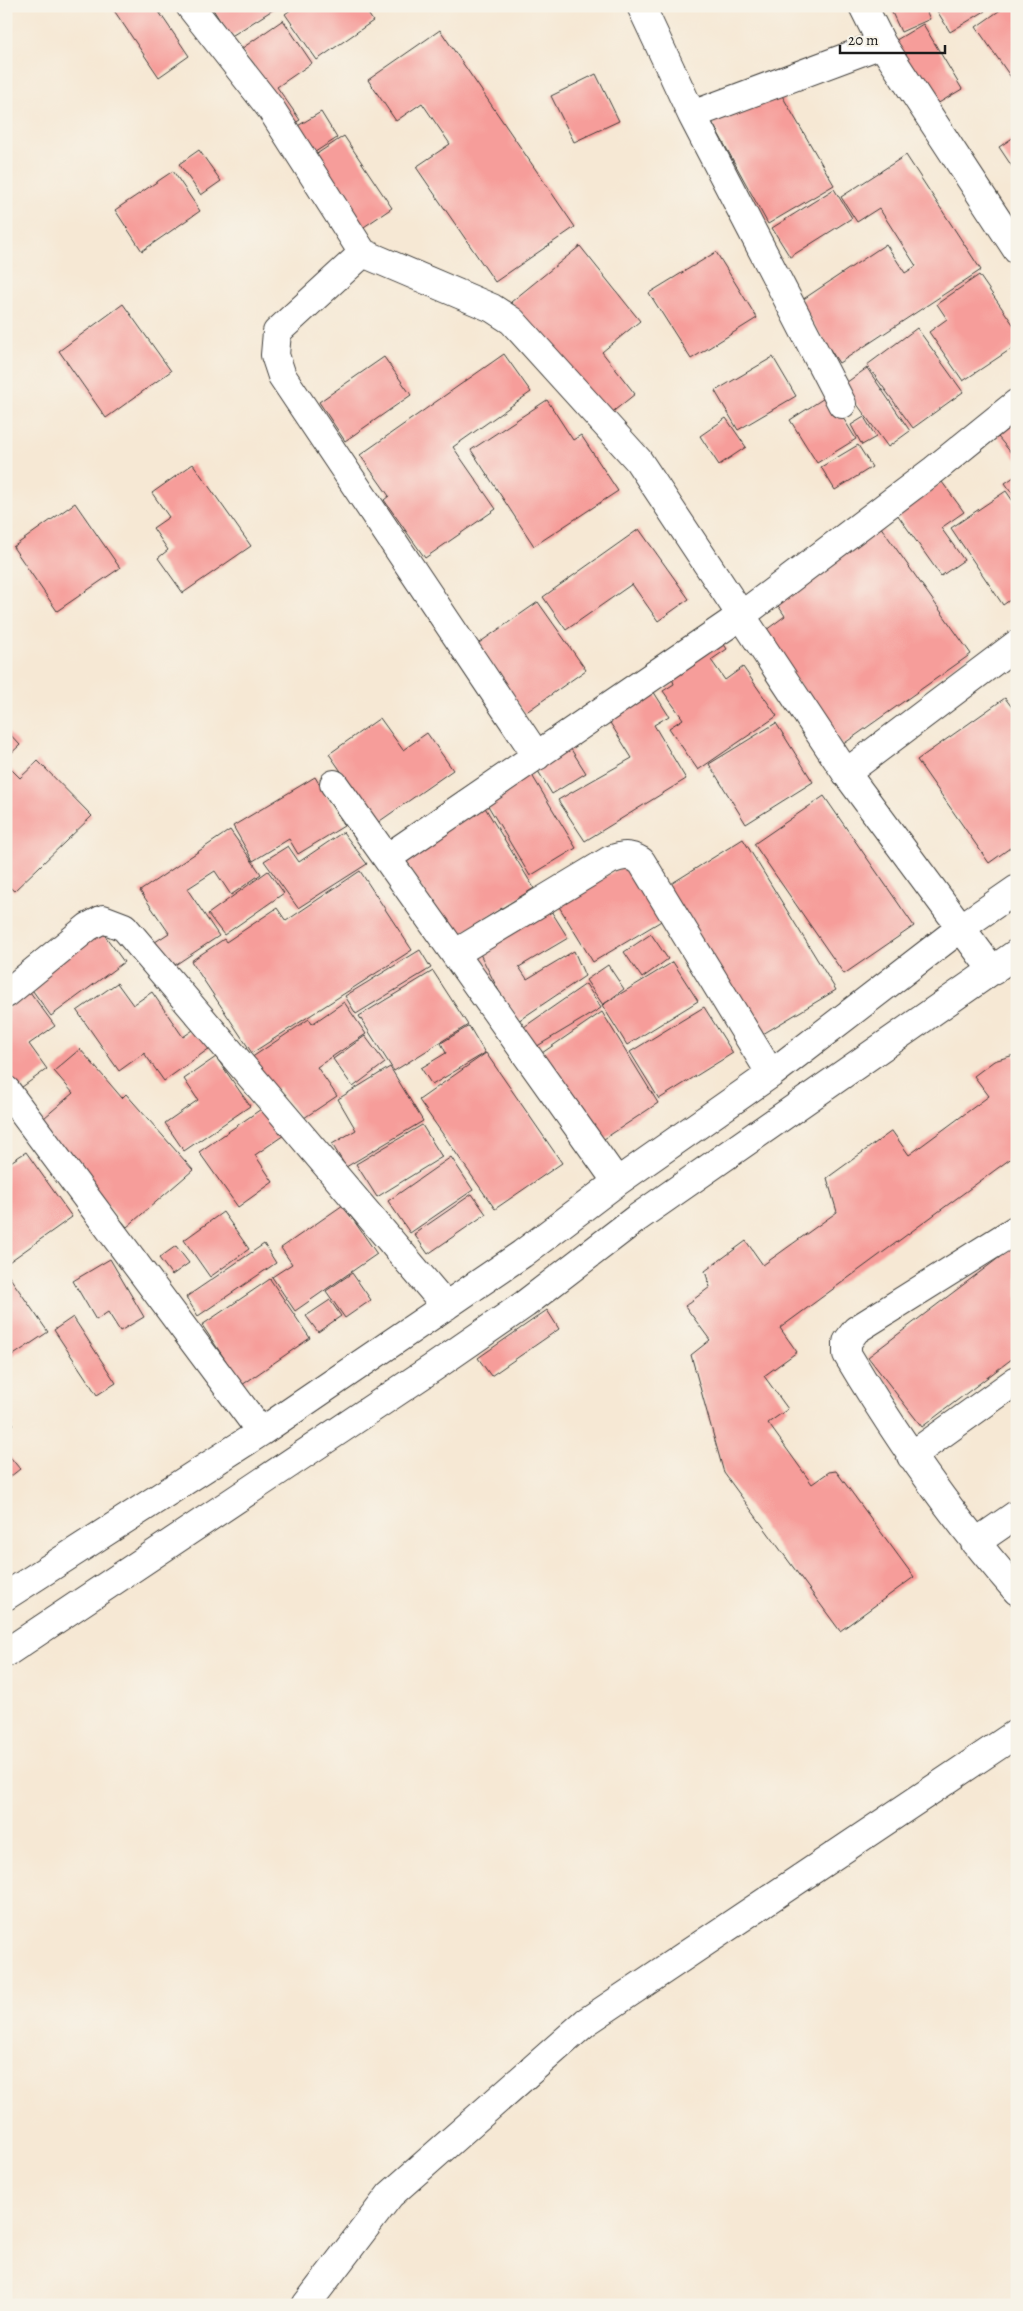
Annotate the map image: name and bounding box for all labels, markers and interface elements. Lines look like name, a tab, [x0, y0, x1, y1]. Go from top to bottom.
scale bar	[840, 22, 946, 54]
text: 20 m	[848, 30, 879, 50]

